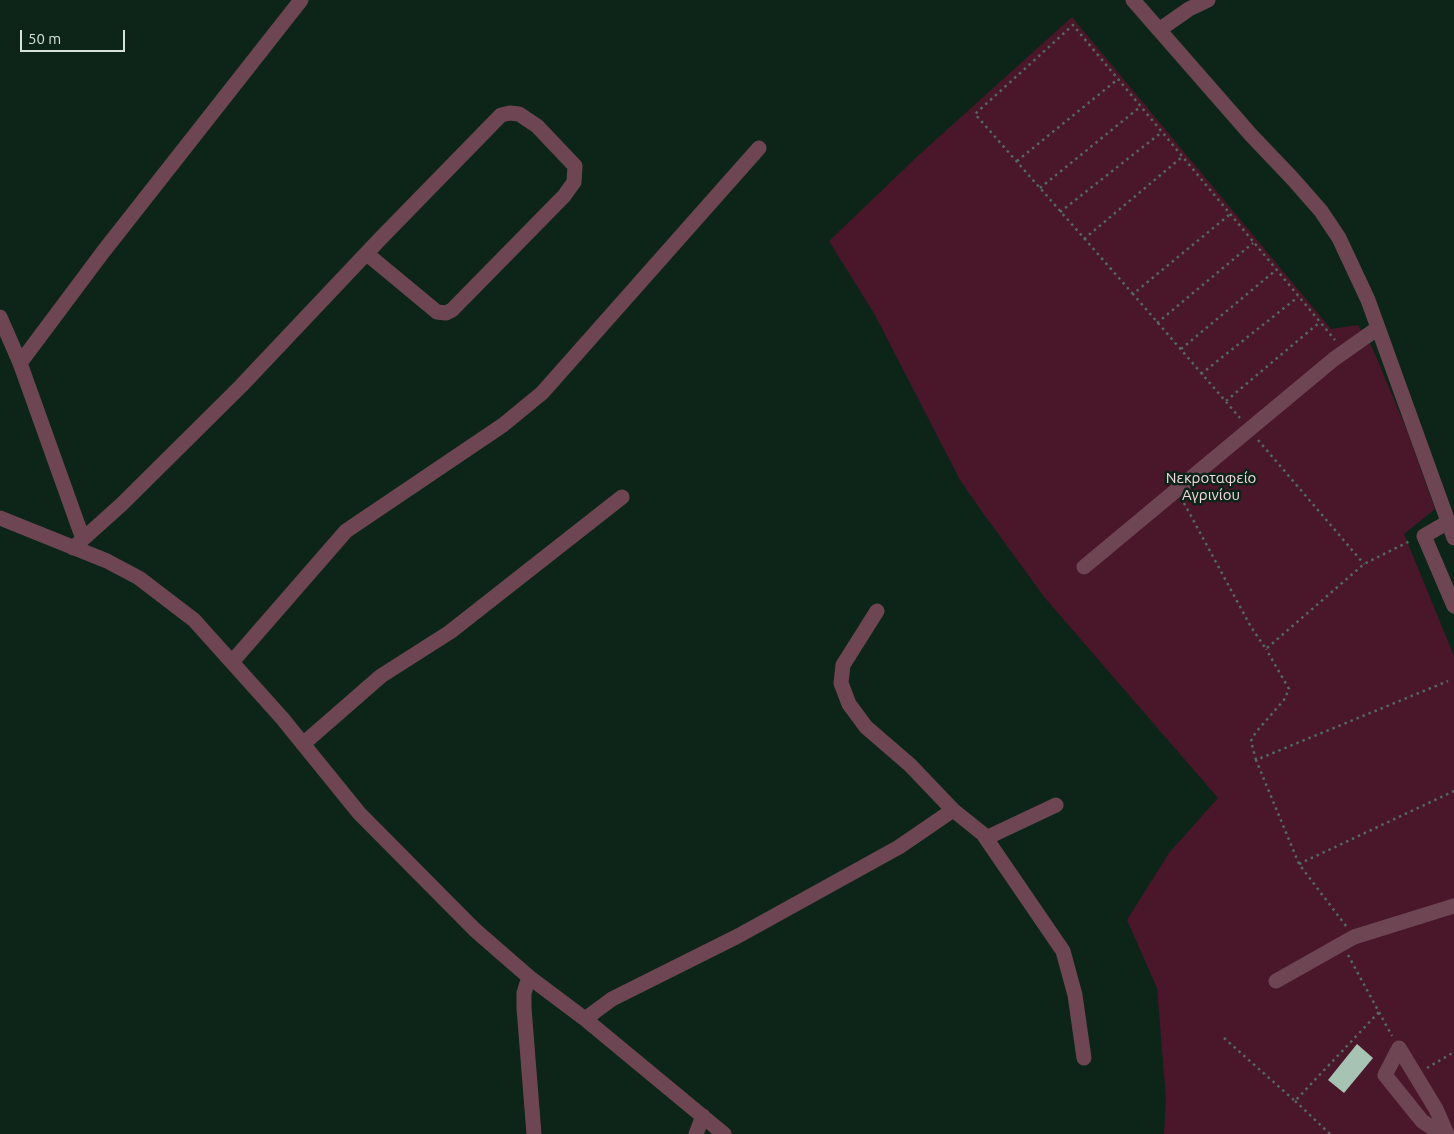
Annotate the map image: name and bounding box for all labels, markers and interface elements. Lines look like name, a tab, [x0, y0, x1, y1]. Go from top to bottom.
scale bar	[22, 20, 128, 52]
text: 50 m	[28, 30, 61, 47]
park label: Νεκροταφείο Αγρινίου	[1166, 469, 1256, 504]

